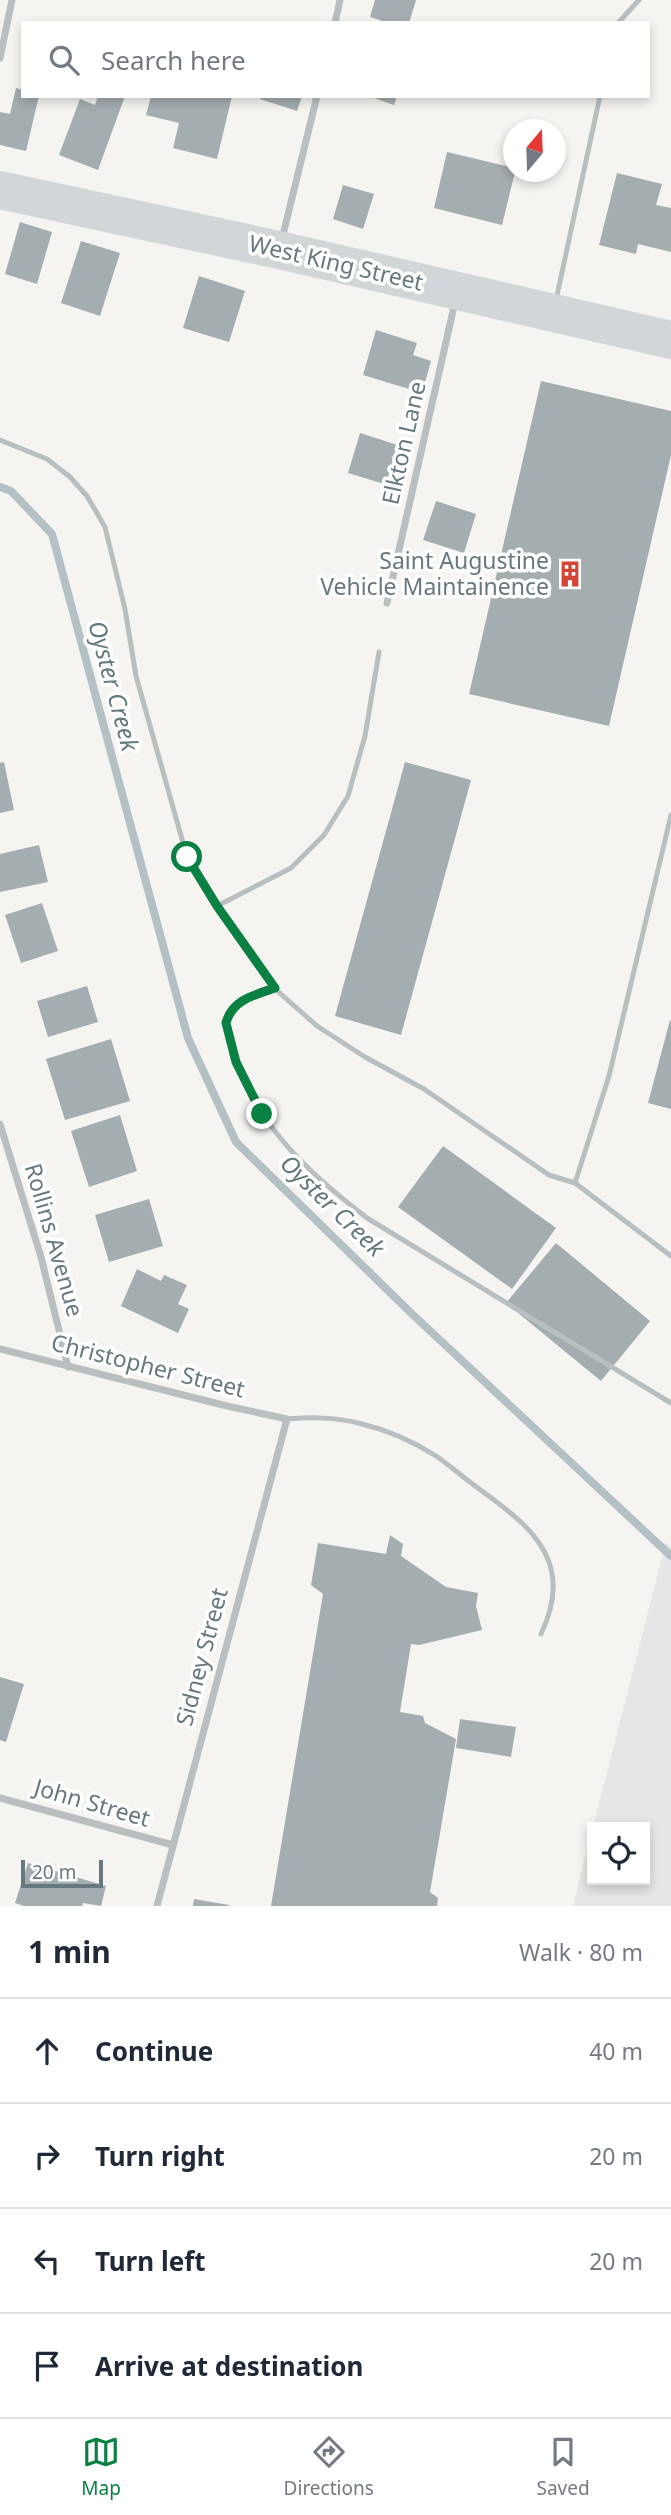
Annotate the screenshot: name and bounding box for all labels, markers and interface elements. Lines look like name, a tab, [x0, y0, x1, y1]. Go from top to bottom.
search box	[21, 21, 650, 98]
icon: search	[45, 41, 83, 79]
text: Search here	[101, 42, 246, 78]
north arrow	[503, 119, 566, 182]
street label: West King Street	[246, 226, 427, 298]
street label: Elkton Lane	[373, 378, 433, 508]
place label: Saint Augustine Vehicle Maintainence	[320, 544, 549, 602]
building icon: Saint Augustine Vehicle Maintainence	[555, 559, 585, 589]
water label: Oyster Creek	[81, 617, 148, 755]
route start	[171, 841, 202, 872]
route end	[246, 1098, 277, 1129]
water label: Oyster Creek	[274, 1147, 393, 1264]
street label: Rollins Avenue	[18, 1159, 92, 1320]
street label: Christopher Street	[48, 1325, 248, 1405]
street label: Sidney Street	[167, 1584, 235, 1729]
street label: John Street	[29, 1770, 154, 1834]
map controls	[587, 1822, 650, 1885]
button: locate	[587, 1822, 650, 1885]
scale bar	[21, 1857, 103, 1889]
text: 20 m	[32, 1859, 76, 1885]
text: 1 min	[28, 1931, 111, 1972]
text: Walk · 80 m	[519, 1936, 643, 1968]
icon: ahead	[28, 2032, 66, 2070]
text: Continue	[95, 2033, 213, 2069]
text: 40 m	[589, 2035, 643, 2067]
icon: right	[28, 2137, 66, 2175]
text: Turn right	[95, 2138, 225, 2174]
text: 20 m	[589, 2140, 643, 2172]
icon: left	[28, 2242, 66, 2280]
text: Turn left	[95, 2243, 206, 2279]
text: 20 m	[589, 2245, 643, 2277]
icon: arrive	[28, 2347, 66, 2385]
text: Arrive at destination	[95, 2348, 364, 2384]
tab: Map	[81, 2433, 121, 2501]
tab: Directions	[284, 2433, 374, 2501]
tab: Saved	[536, 2433, 590, 2501]

